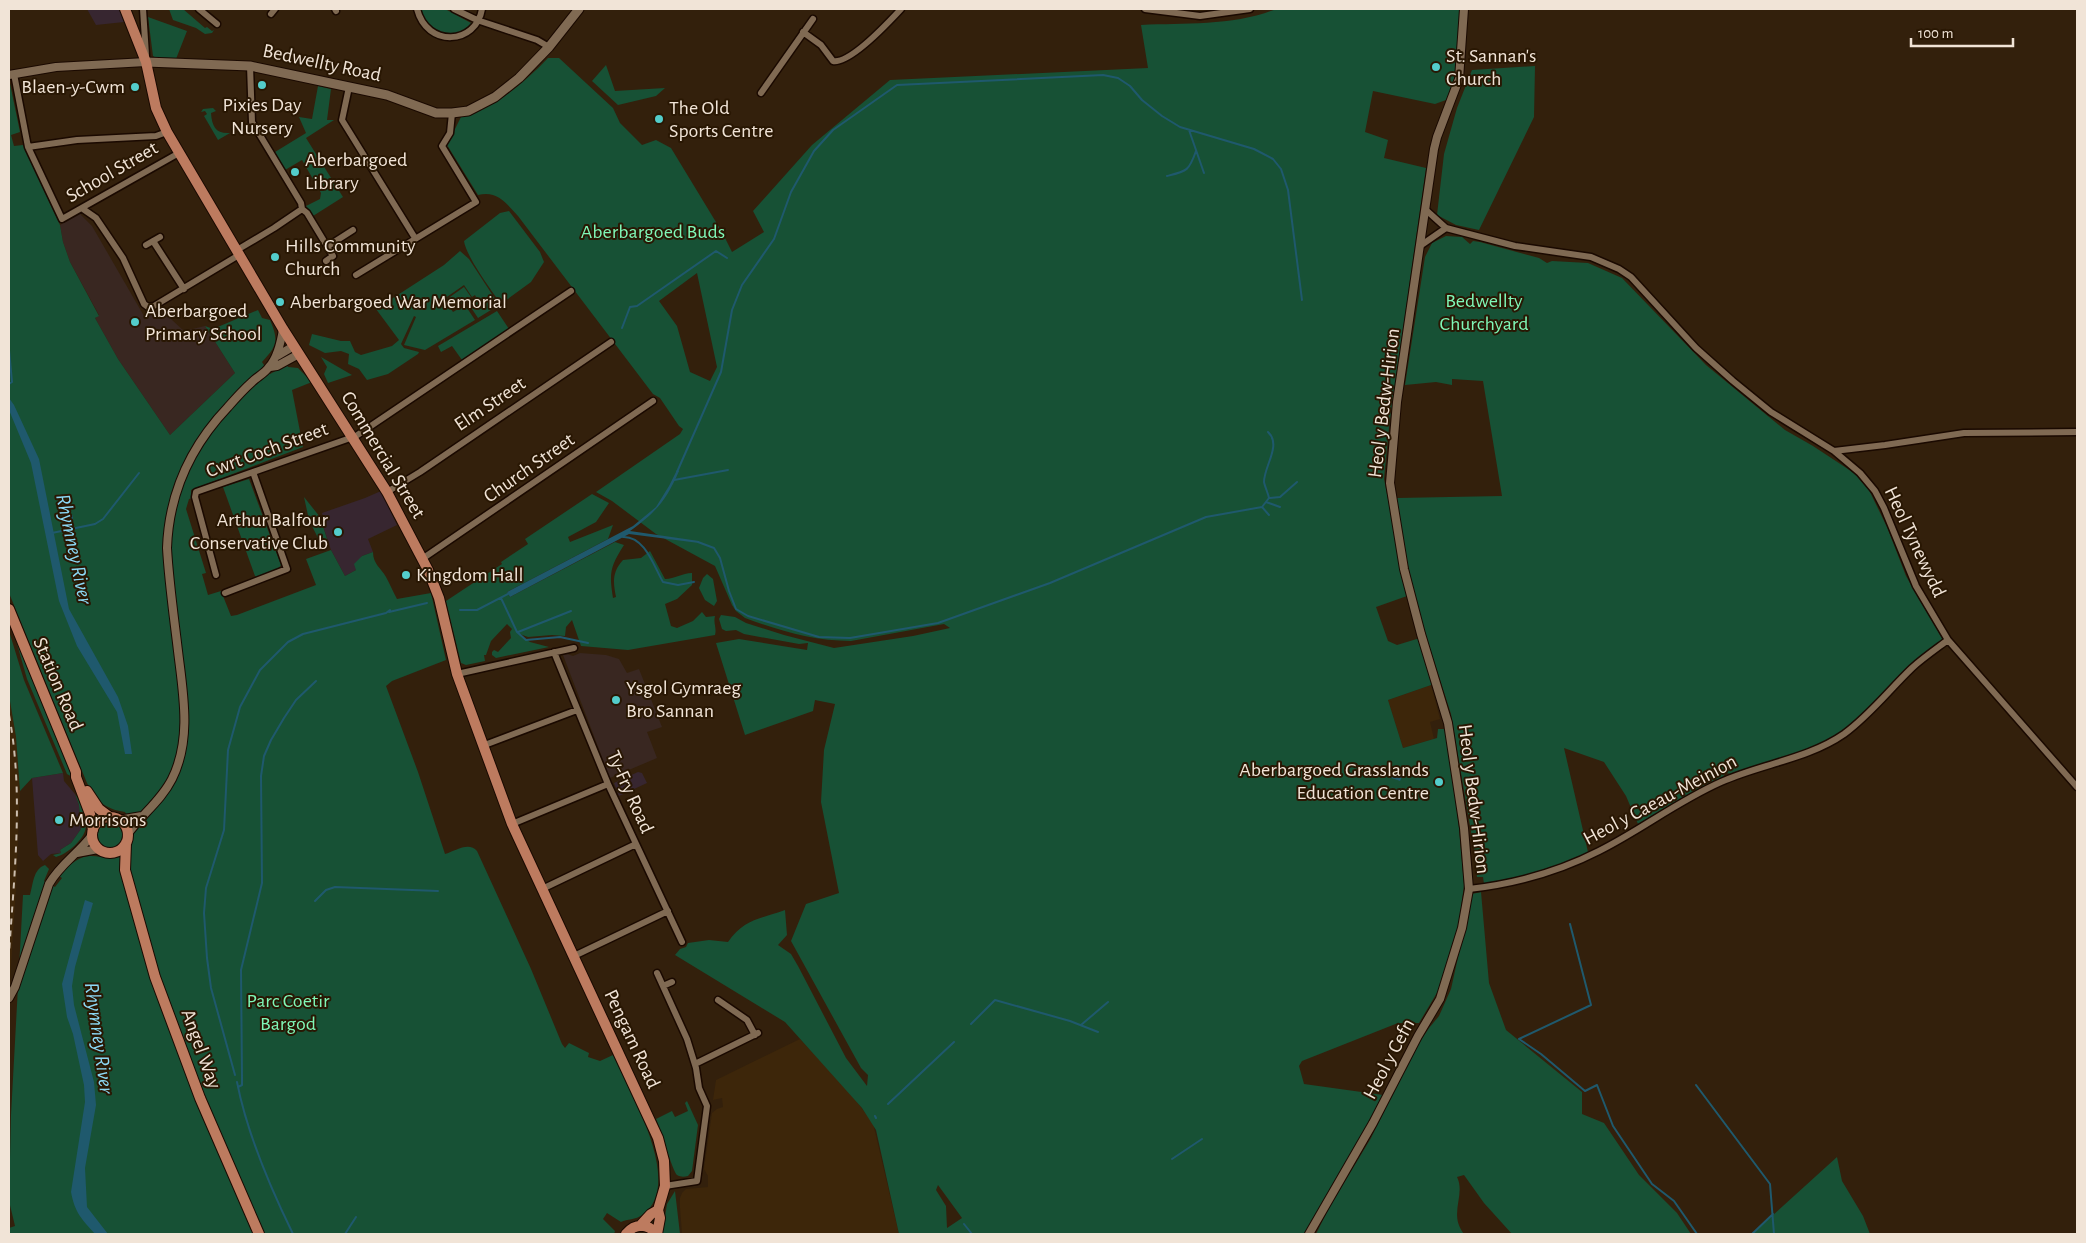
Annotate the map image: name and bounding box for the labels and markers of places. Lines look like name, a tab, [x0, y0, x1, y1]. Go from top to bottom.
place label: St. Sannan's Church	[1446, 46, 1536, 89]
marker: St. Sannan's Church	[1430, 61, 1442, 73]
place label: Blaen-y-Cwm	[21, 77, 125, 97]
marker: Pixies Day Nursery	[256, 79, 268, 91]
marker: Blaen-y-Cwm	[129, 81, 141, 93]
place label: Pixies Day Nursery	[222, 95, 302, 138]
place label: The Old Sports Centre	[669, 98, 773, 141]
marker: The Old Sports Centre	[653, 113, 665, 125]
place label: Aberbargoed Library	[305, 150, 407, 193]
marker: Aberbargoed Library	[289, 166, 301, 178]
place label: Hills Community Church	[285, 236, 416, 279]
marker: Hills Community Church	[269, 251, 281, 263]
place label: Aberbargoed War Memorial	[290, 292, 507, 312]
marker: Aberbargoed War Memorial	[274, 296, 286, 308]
place label: Aberbargoed Primary School	[145, 301, 262, 344]
marker: Aberbargoed Primary School	[129, 316, 141, 328]
place label: Arthur Balfour Conservative Club	[190, 510, 329, 553]
marker: Arthur Balfour Conservative Club	[332, 526, 344, 538]
place label: Kingdom Hall	[416, 565, 524, 585]
marker: Kingdom Hall	[400, 569, 412, 581]
place label: Ysgol Gymraeg Bro Sannan	[626, 678, 741, 721]
marker: Ysgol Gymraeg Bro Sannan	[610, 694, 622, 706]
place label: Aberbargoed Grasslands Education Centre	[1239, 760, 1429, 803]
marker: Aberbargoed Grasslands Education Centre	[1433, 776, 1445, 788]
place label: Morrisons	[69, 810, 147, 830]
marker: Morrisons	[53, 814, 65, 826]

